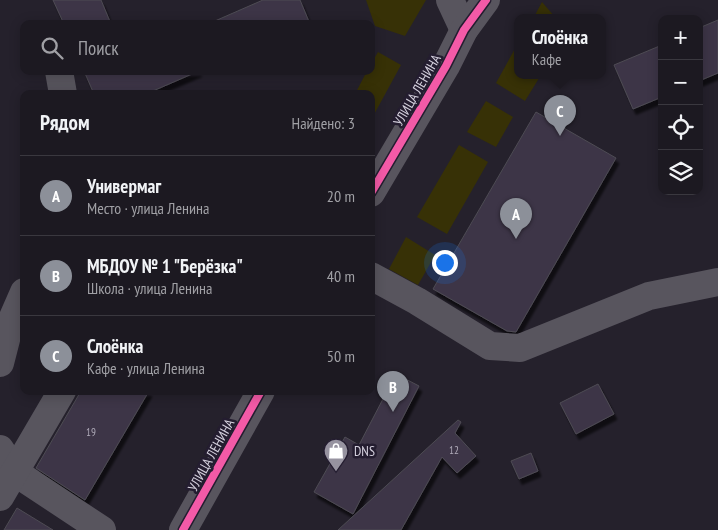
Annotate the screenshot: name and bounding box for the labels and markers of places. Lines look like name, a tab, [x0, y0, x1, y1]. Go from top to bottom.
pin: C	[544, 95, 576, 136]
pin: A	[500, 198, 532, 239]
pin: B	[377, 371, 409, 412]
shop icon: DNS	[323, 438, 349, 472]
place label: DNS	[354, 442, 375, 460]

